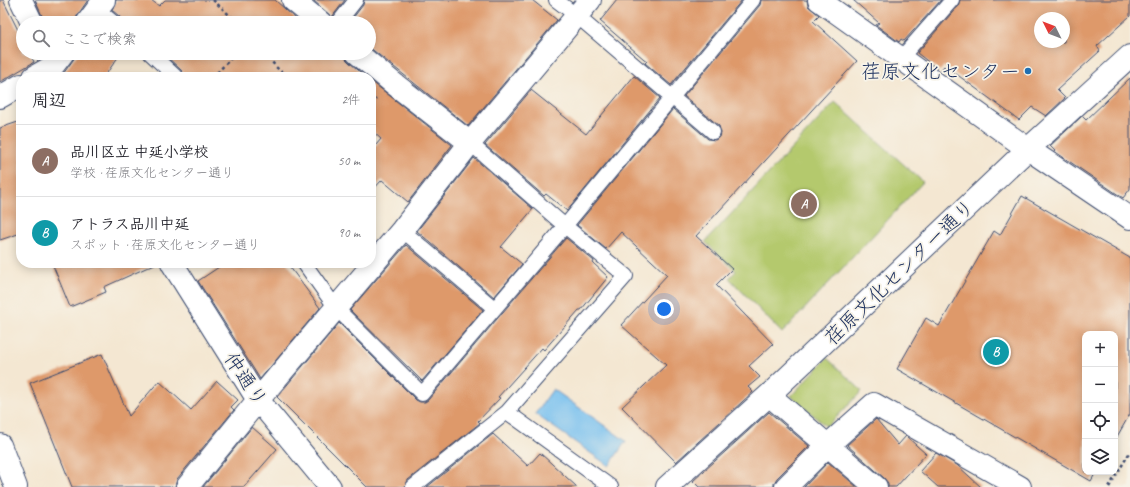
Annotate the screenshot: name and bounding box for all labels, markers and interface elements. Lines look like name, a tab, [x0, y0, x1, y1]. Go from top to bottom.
north arrow	[1034, 12, 1070, 48]
search box	[16, 16, 376, 60]
icon: search	[30, 27, 52, 49]
text: ここで検索	[62, 30, 137, 49]
place label: 荏原文化センター	[861, 59, 1020, 84]
marker: 荏原文化センター	[1023, 66, 1033, 76]
text: 周辺	[32, 90, 66, 111]
text: 2件	[341, 92, 360, 108]
text: 品川区立 中延小学校	[70, 143, 209, 162]
text: A	[42, 153, 48, 169]
text: 50 m	[338, 153, 360, 169]
text: 学校 · 荏原文化センター通り	[70, 165, 234, 181]
pin: A	[791, 189, 817, 219]
street label: 荏原文化センター通り	[819, 194, 980, 351]
text: アトラス品川中延	[70, 215, 189, 234]
text: B	[42, 225, 48, 241]
text: 90 m	[338, 225, 360, 241]
text: スポット · 荏原文化センター通り	[70, 237, 260, 253]
your location	[654, 299, 674, 319]
map controls	[1082, 331, 1118, 475]
button: +	[1082, 331, 1118, 367]
pin: B	[983, 337, 1009, 367]
street label: 仲通り	[218, 347, 273, 411]
button: −	[1082, 367, 1118, 403]
button: locate	[1082, 403, 1118, 439]
button: layers	[1082, 439, 1118, 475]

